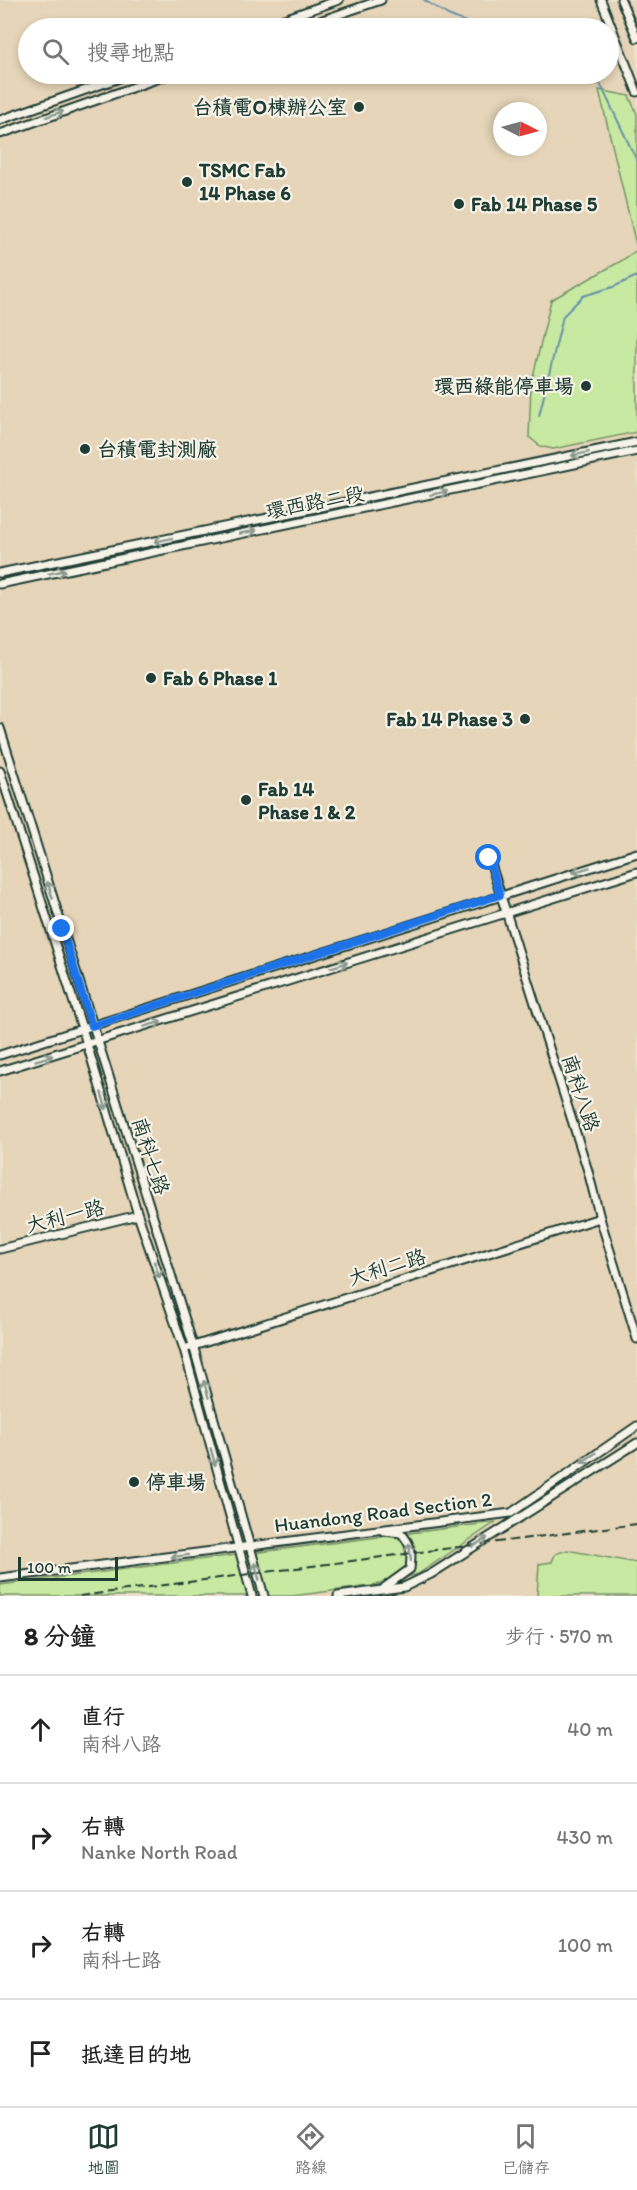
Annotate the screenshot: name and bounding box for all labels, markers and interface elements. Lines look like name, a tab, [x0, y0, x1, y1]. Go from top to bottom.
search box	[18, 18, 619, 84]
icon: search	[39, 35, 72, 68]
text: 搜尋地點	[87, 39, 175, 66]
place label: 台積電O棟辦公室	[193, 95, 347, 119]
marker: 台積電O棟辦公室	[352, 100, 366, 114]
north arrow	[493, 102, 547, 156]
one-way arrow	[45, 108, 64, 119]
place label: TSMC Fab 14 Phase 6	[198, 158, 291, 205]
marker: TSMC Fab 14 Phase 6	[180, 175, 194, 189]
place label: Fab 14 Phase 5	[471, 192, 598, 216]
marker: Fab 14 Phase 5	[452, 197, 466, 211]
place label: 環西綠能停車場	[434, 374, 574, 398]
marker: 環西綠能停車場	[579, 379, 593, 393]
place label: 台積電封測廠	[97, 437, 217, 461]
marker: 台積電封測廠	[78, 442, 92, 456]
one-way arrow	[571, 449, 590, 460]
street label: 環西路二段	[264, 481, 366, 523]
one-way arrow	[429, 487, 448, 498]
one-way arrow	[238, 526, 257, 537]
one-way arrow	[153, 535, 173, 546]
one-way arrow	[47, 566, 67, 577]
place label: Fab 6 Phase 1	[163, 666, 278, 690]
marker: Fab 6 Phase 1	[144, 671, 158, 685]
place label: Fab 14 Phase 3	[386, 707, 513, 731]
marker: Fab 14 Phase 3	[518, 712, 532, 726]
place label: Fab 14 Phase 1 & 2	[258, 777, 356, 824]
marker: Fab 14 Phase 1 & 2	[239, 793, 253, 807]
route start	[475, 844, 501, 870]
one-way arrow	[572, 865, 591, 876]
one-way arrow	[44, 881, 55, 900]
route end	[48, 915, 74, 941]
one-way arrow	[329, 959, 348, 970]
one-way arrow	[143, 1017, 162, 1028]
street label: 南科八路	[557, 1051, 605, 1136]
one-way arrow	[34, 1052, 53, 1063]
one-way arrow	[99, 1091, 110, 1110]
street label: 南科七路	[127, 1114, 175, 1199]
street label: 大利一路	[23, 1194, 108, 1237]
street label: 大利二路	[345, 1244, 430, 1290]
one-way arrow	[152, 1261, 163, 1279]
one-way arrow	[200, 1380, 211, 1399]
one-way arrow	[208, 1447, 219, 1466]
one-way arrow	[581, 1452, 597, 1464]
place label: 停車場	[146, 1470, 206, 1494]
marker: 停車場	[127, 1475, 141, 1489]
street label: Huandong Road Section 2	[273, 1487, 494, 1537]
one-way arrow	[471, 1536, 488, 1548]
one-way arrow	[404, 1543, 415, 1563]
one-way arrow	[170, 1550, 190, 1561]
scale bar	[18, 1554, 118, 1582]
text: 100 m	[27, 1558, 71, 1577]
one-way arrow	[251, 1562, 262, 1581]
text: 8 分鐘	[24, 1620, 96, 1652]
text: 步行 · 570 m	[505, 1624, 613, 1648]
text: 直行	[81, 1703, 125, 1730]
icon: ahead	[24, 1713, 57, 1746]
text: 40 m	[567, 1717, 613, 1741]
text: 南科八路	[81, 1732, 161, 1756]
text: 右轉	[81, 1813, 125, 1840]
icon: right	[24, 1821, 57, 1854]
text: 430 m	[556, 1825, 613, 1849]
text: Nanke North Road	[81, 1840, 238, 1864]
text: 右轉	[81, 1919, 125, 1946]
icon: right	[24, 1929, 57, 1962]
text: 100 m	[558, 1933, 613, 1957]
text: 南科七路	[81, 1948, 161, 1972]
icon: arrive	[24, 2037, 57, 2070]
text: 抵達目的地	[81, 2041, 191, 2068]
tab: 地圖	[87, 2120, 120, 2178]
tab: 路線	[294, 2120, 327, 2178]
tab: 已儲存	[502, 2120, 550, 2178]

